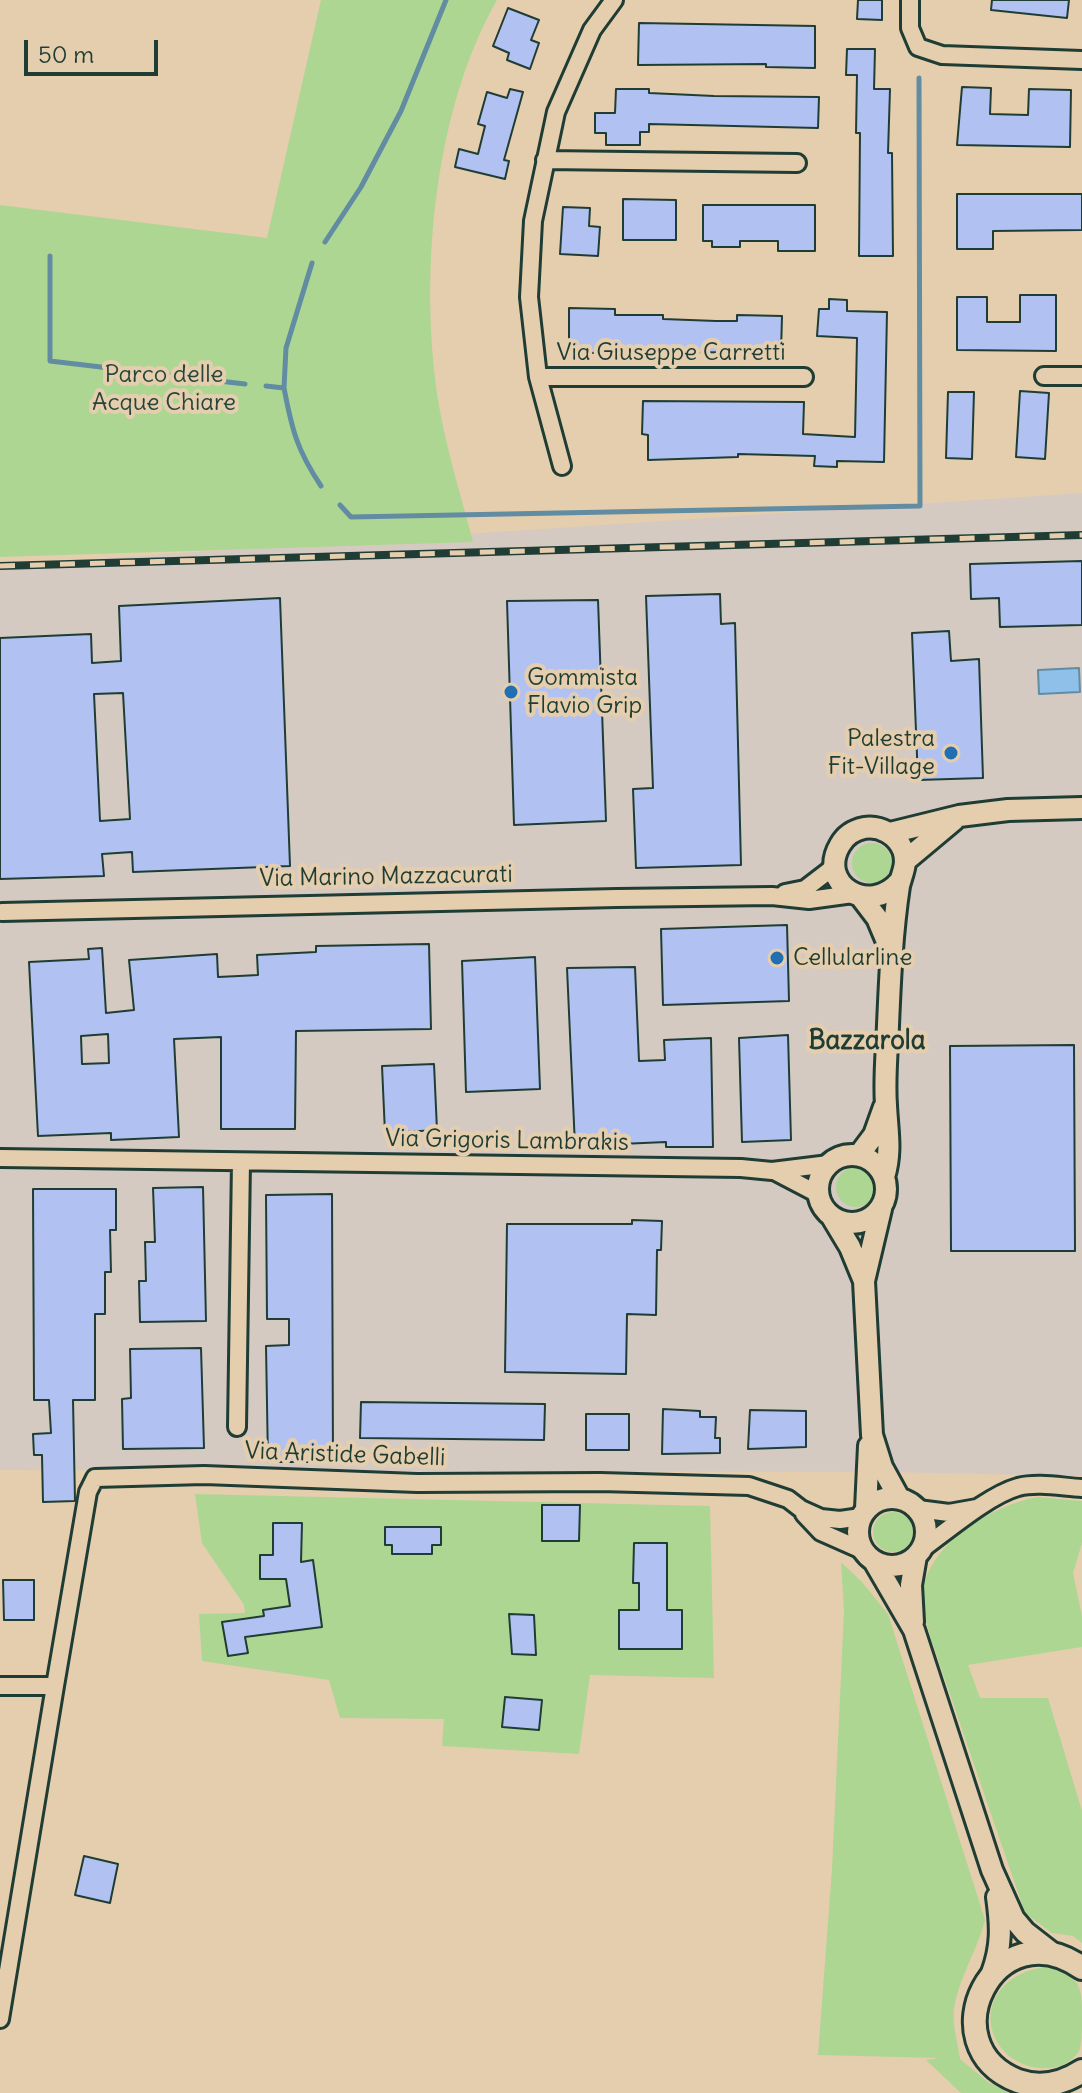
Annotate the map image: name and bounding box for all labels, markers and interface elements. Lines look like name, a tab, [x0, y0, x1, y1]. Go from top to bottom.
scale bar	[28, 24, 162, 74]
text: 50 m	[38, 39, 94, 69]
street label: Via Giuseppe Carretti	[556, 339, 786, 367]
park label: Parco delle Acque Chiare	[92, 361, 236, 417]
place label: Gommista Flavio Grip	[527, 664, 642, 720]
marker: Gommista Flavio Grip	[502, 683, 520, 701]
place label: Palestra Fit-Village	[828, 725, 935, 781]
marker: Palestra Fit-Village	[942, 744, 960, 762]
street label: Via Marino Mazzacurati	[259, 860, 513, 894]
place label: Cellularline	[793, 944, 912, 972]
marker: Cellularline	[768, 949, 786, 967]
district label: Bazzarola	[808, 1026, 926, 1058]
street label: Via Grigoris Lambrakis	[385, 1124, 629, 1158]
street label: Via Aristide Gabelli	[244, 1437, 446, 1473]

